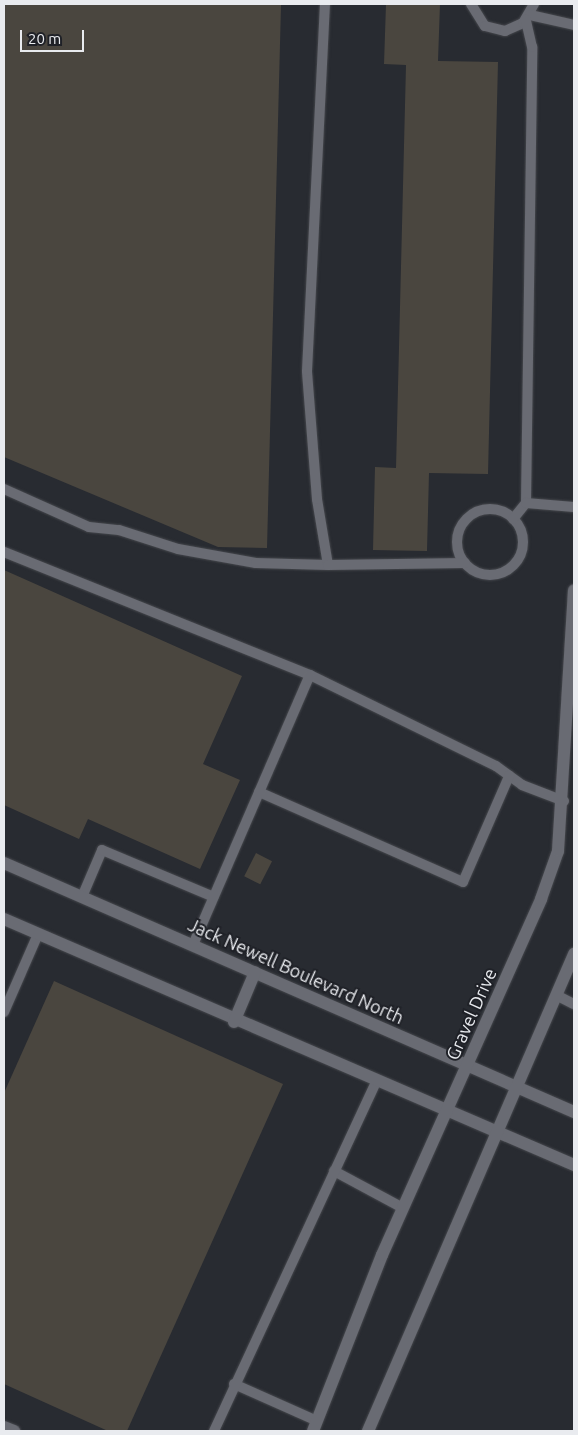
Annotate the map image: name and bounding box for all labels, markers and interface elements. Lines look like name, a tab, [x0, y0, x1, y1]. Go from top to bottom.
scale bar	[22, 20, 86, 52]
text: 20 m	[28, 30, 61, 47]
street label: Jack Newell Boulevard North	[185, 914, 407, 1028]
street label: Gravel Drive	[441, 965, 501, 1063]

